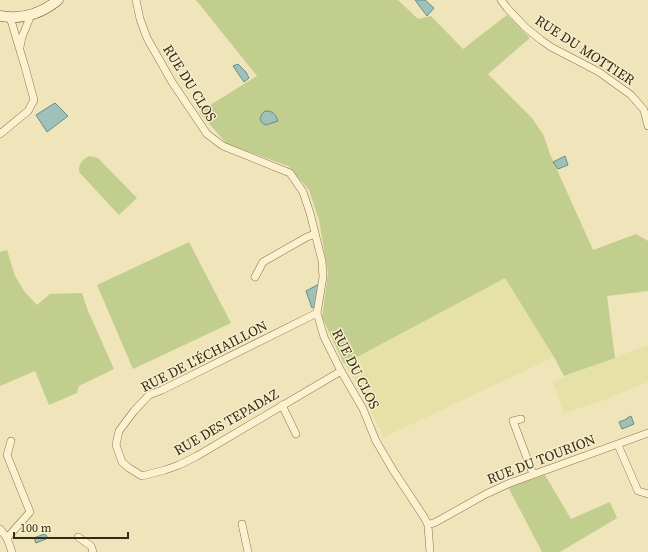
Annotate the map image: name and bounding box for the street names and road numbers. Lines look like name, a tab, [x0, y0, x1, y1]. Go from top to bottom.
street label: RUE DU MOTTIER	[531, 10, 639, 90]
street label: RUE DU CLOS	[158, 41, 222, 125]
street label: RUE DE L'ÉCHAILLON	[137, 315, 271, 397]
street label: RUE DU CLOS	[327, 326, 385, 412]
street label: RUE DES TEPADAZ	[170, 384, 282, 460]
street label: RUE DU TOURION	[484, 429, 598, 489]

